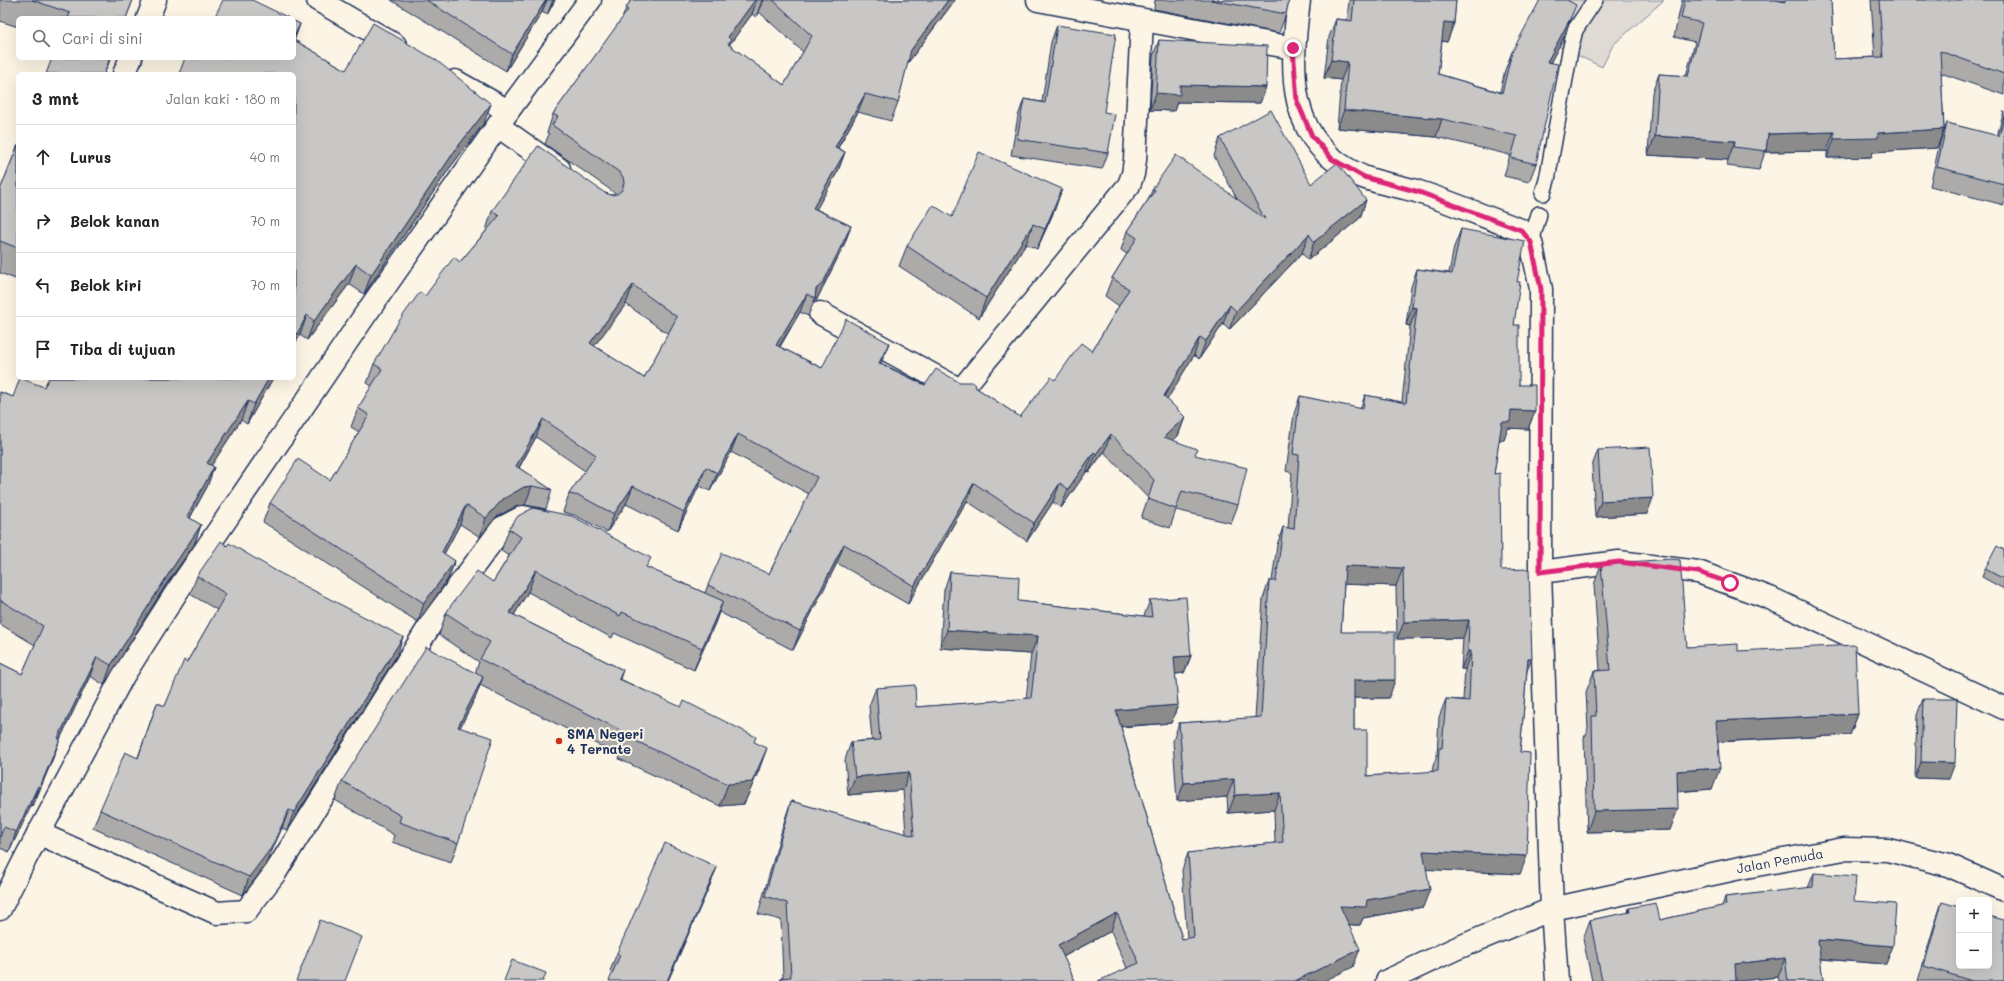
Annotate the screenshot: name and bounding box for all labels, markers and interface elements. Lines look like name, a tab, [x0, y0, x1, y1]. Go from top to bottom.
search box	[16, 16, 296, 60]
icon: search	[30, 27, 52, 49]
text: Cari di sini	[62, 28, 143, 48]
route end	[1284, 39, 1302, 57]
text: 3 mnt	[32, 87, 79, 109]
text: Jalan kaki · 180 m	[166, 90, 280, 107]
icon: ahead	[32, 146, 54, 168]
text: Lurus	[70, 147, 111, 167]
text: 40 m	[250, 148, 280, 165]
icon: right	[32, 210, 54, 232]
text: Belok kanan	[70, 211, 159, 231]
text: 70 m	[250, 212, 280, 229]
icon: left	[32, 274, 54, 296]
text: Belok kiri	[70, 275, 142, 295]
text: 70 m	[250, 276, 280, 293]
icon: arrive	[32, 338, 54, 360]
text: Tiba di tujuan	[70, 339, 175, 359]
route start	[1721, 574, 1739, 592]
place label: SMA Negeri 4 Ternate	[567, 725, 644, 757]
marker: SMA Negeri 4 Ternate	[554, 736, 564, 746]
street label: Jalan Pemuda	[1735, 844, 1825, 876]
map controls	[1956, 897, 1992, 969]
button: +	[1956, 897, 1992, 933]
button: −	[1956, 933, 1992, 969]

